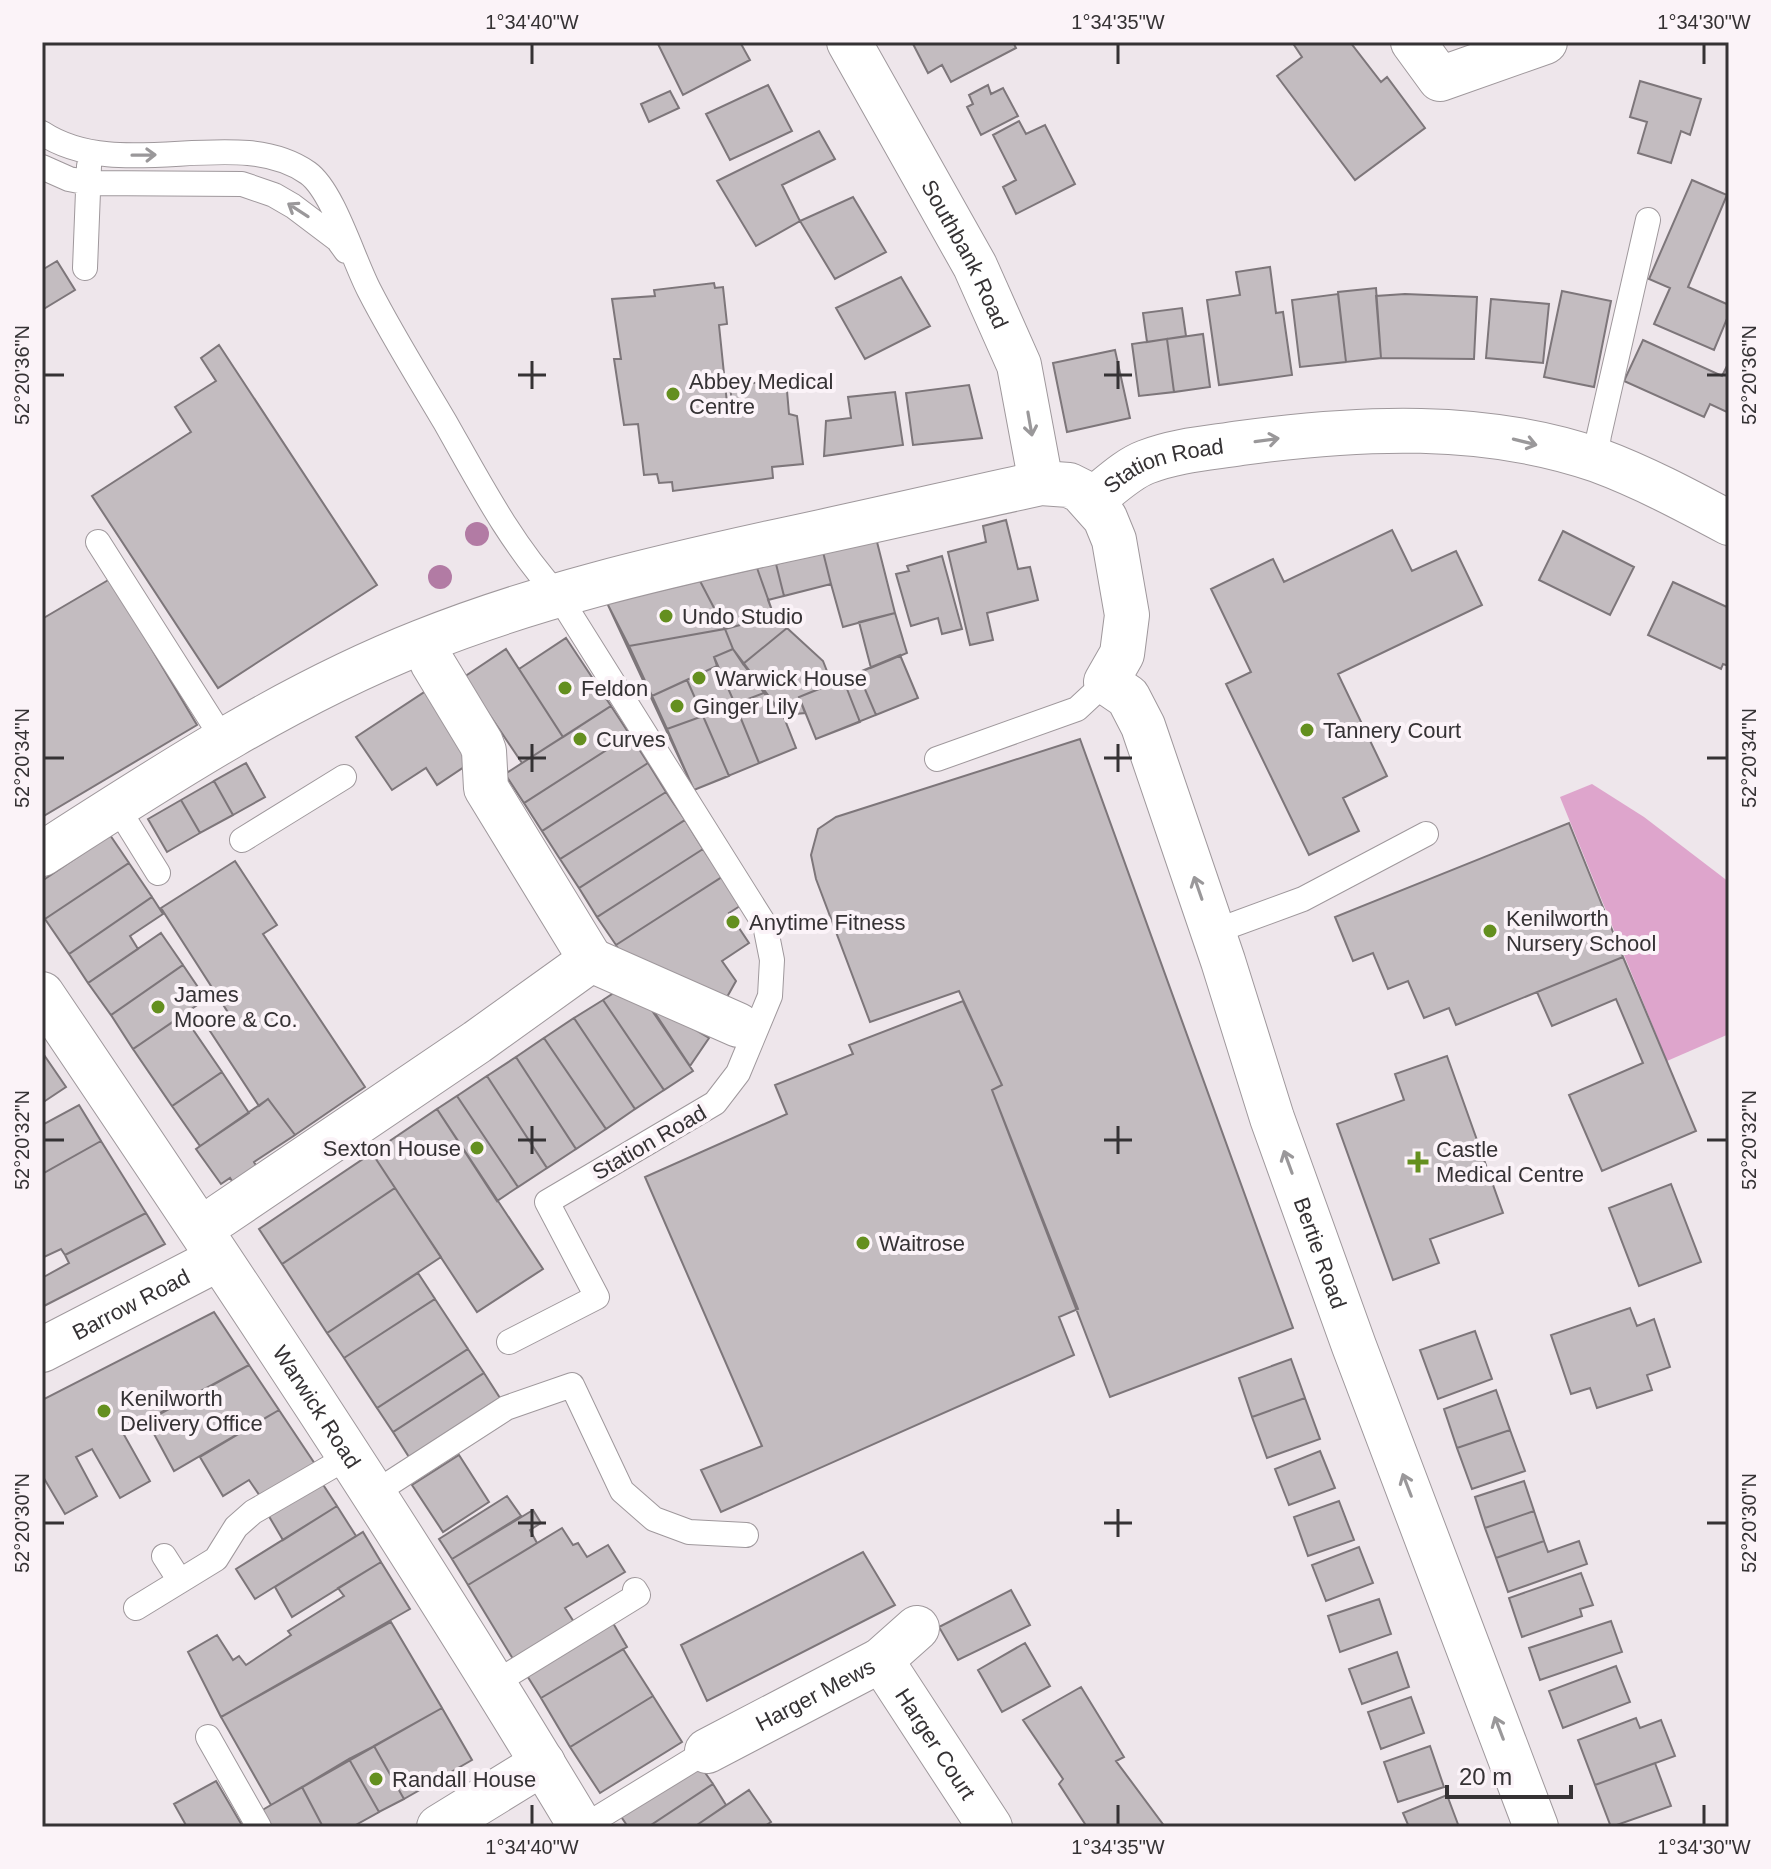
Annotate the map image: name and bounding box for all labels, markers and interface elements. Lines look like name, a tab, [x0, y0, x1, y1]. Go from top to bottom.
text: 1°34'40"W	[485, 11, 579, 33]
text: 1°34'35"W	[1071, 11, 1165, 33]
text: 1°34'30"W	[1657, 11, 1751, 33]
one-way arrow	[130, 147, 157, 163]
street label: Southbank Road	[916, 176, 1013, 333]
one-way arrow	[287, 202, 310, 218]
text: 52°20'36"N	[11, 325, 33, 425]
text: 52°20'36"N	[1738, 325, 1760, 425]
place label: Abbey Medical Centre	[689, 369, 833, 419]
marker: Abbey Medical Centre	[664, 385, 682, 403]
one-way arrow	[1023, 411, 1038, 436]
one-way arrow	[1254, 432, 1279, 447]
street label: Station Road	[1099, 434, 1225, 499]
one-way arrow	[1512, 436, 1538, 451]
place label: Undo Studio	[682, 604, 803, 629]
marker: Undo Studio	[657, 607, 675, 625]
place label: Warwick House	[715, 666, 867, 691]
marker: Warwick House	[690, 669, 708, 687]
place label: Feldon	[581, 676, 648, 701]
marker: Feldon	[556, 679, 574, 697]
place label: Ginger Lily	[693, 694, 798, 719]
marker: Ginger Lily	[668, 697, 686, 715]
text: 52°20'34"N	[11, 708, 33, 808]
text: 52°20'34"N	[1738, 708, 1760, 808]
place label: Tannery Court	[1323, 718, 1461, 743]
marker: Tannery Court	[1298, 721, 1316, 739]
place label: Curves	[596, 727, 666, 752]
marker: Curves	[571, 730, 589, 748]
one-way arrow	[1190, 876, 1205, 901]
place label: Kenilworth Nursery School	[1506, 906, 1656, 956]
place label: Anytime Fitness	[749, 910, 906, 935]
marker: Anytime Fitness	[724, 913, 742, 931]
marker: Kenilworth Nursery School	[1481, 922, 1499, 940]
place label: James Moore & Co.	[174, 982, 298, 1032]
marker: James Moore & Co.	[149, 998, 167, 1016]
text: 52°20'32"N	[11, 1090, 33, 1190]
text: 52°20'32"N	[1738, 1090, 1760, 1190]
street label: Station Road	[588, 1100, 711, 1185]
place label: Sexton House	[323, 1136, 461, 1161]
place label: Castle Medical Centre	[1436, 1137, 1584, 1187]
marker: Sexton House	[468, 1139, 486, 1157]
one-way arrow	[1279, 1150, 1294, 1175]
marker: Castle Medical Centre	[1407, 1151, 1429, 1173]
street label: Bertie Road	[1289, 1194, 1351, 1312]
place label: Waitrose	[879, 1231, 965, 1256]
marker: Waitrose	[854, 1234, 872, 1252]
street label: Barrow Road	[68, 1264, 194, 1345]
street label: Warwick Road	[268, 1341, 366, 1473]
place label: Kenilworth Delivery Office	[120, 1386, 263, 1436]
marker: Kenilworth Delivery Office	[95, 1402, 113, 1420]
text: 52°20'30"N	[11, 1473, 33, 1573]
one-way arrow	[1399, 1473, 1413, 1498]
text: 52°20'30"N	[1738, 1473, 1760, 1573]
street label: Harger Mews	[752, 1653, 879, 1736]
street label: Harger Court	[890, 1684, 980, 1804]
one-way arrow	[1491, 1716, 1505, 1741]
scale bar	[1447, 1749, 1571, 1799]
text: 20 m	[1459, 1763, 1512, 1790]
place label: Randall House	[392, 1767, 536, 1792]
marker: Randall House	[367, 1770, 385, 1788]
text: 1°34'40"W	[485, 1836, 579, 1858]
text: 1°34'35"W	[1071, 1836, 1165, 1858]
text: 1°34'30"W	[1657, 1836, 1751, 1858]

